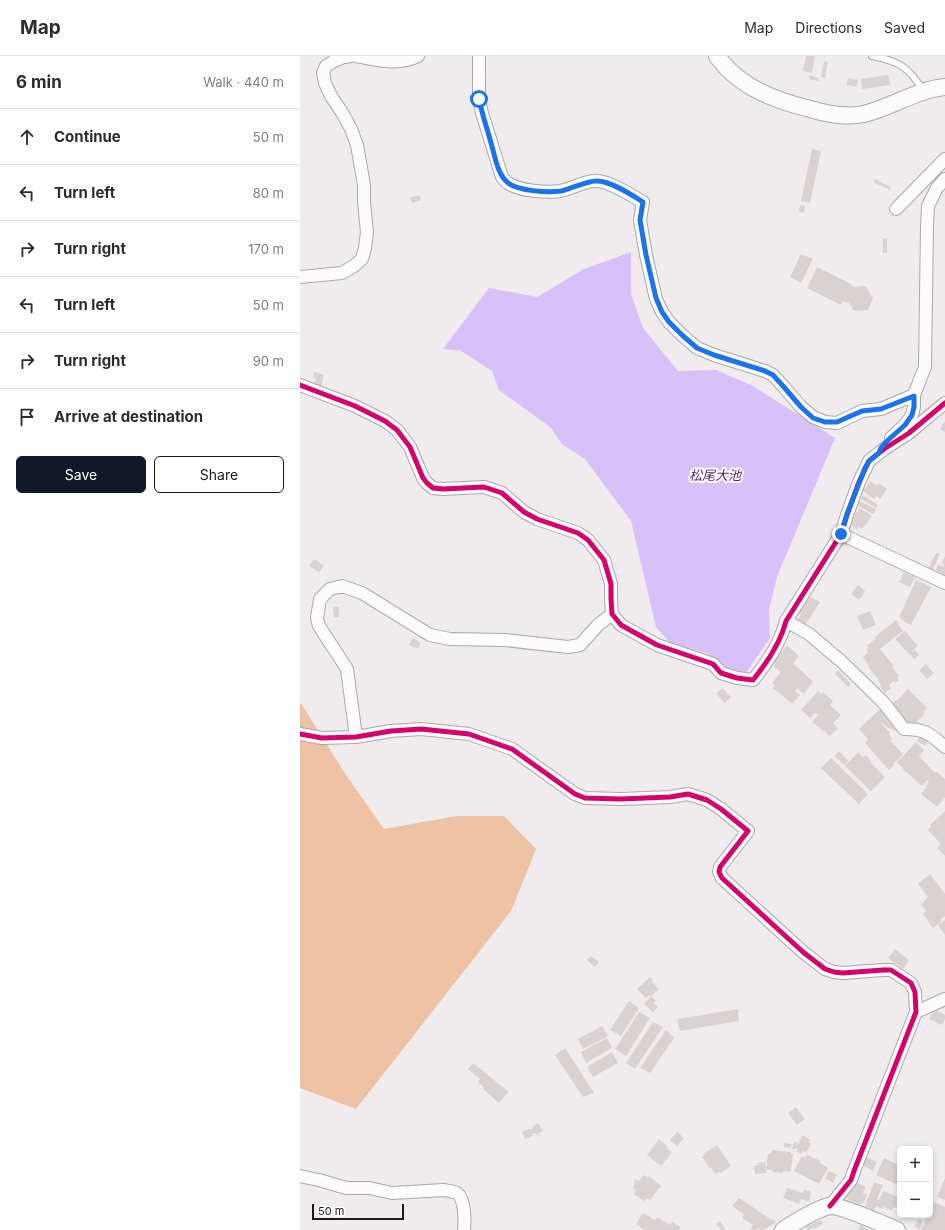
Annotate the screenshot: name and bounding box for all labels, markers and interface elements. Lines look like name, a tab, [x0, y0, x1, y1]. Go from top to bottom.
text: Map	[20, 16, 61, 39]
text: Map	[744, 19, 773, 36]
text: Directions	[795, 19, 862, 36]
text: Saved	[884, 19, 925, 36]
text: 6 min	[16, 72, 62, 92]
text: Walk · 440 m	[203, 74, 284, 90]
route start	[470, 90, 488, 108]
icon: ahead	[16, 126, 38, 148]
text: Continue	[54, 127, 121, 146]
text: 50 m	[253, 129, 284, 145]
icon: left	[16, 182, 38, 204]
text: Turn left	[54, 183, 115, 202]
text: 80 m	[253, 185, 284, 201]
icon: right	[16, 238, 38, 260]
text: Turn right	[54, 239, 126, 258]
text: 170 m	[248, 241, 284, 257]
icon: left	[16, 294, 38, 316]
text: Turn left	[54, 295, 115, 314]
text: 50 m	[253, 297, 284, 313]
icon: right	[16, 350, 38, 372]
text: Turn right	[54, 351, 126, 370]
text: 90 m	[253, 353, 284, 369]
icon: arrive	[16, 406, 38, 428]
text: Arrive at destination	[54, 407, 203, 426]
button: Save	[16, 456, 146, 493]
button: Share	[154, 456, 284, 493]
water label: 松尾大池	[689, 467, 743, 483]
route end	[832, 525, 850, 543]
map controls	[897, 1146, 933, 1218]
button: +	[897, 1146, 933, 1182]
button: −	[897, 1182, 933, 1218]
scale bar	[312, 1202, 404, 1221]
text: 50 m	[318, 1204, 344, 1218]

